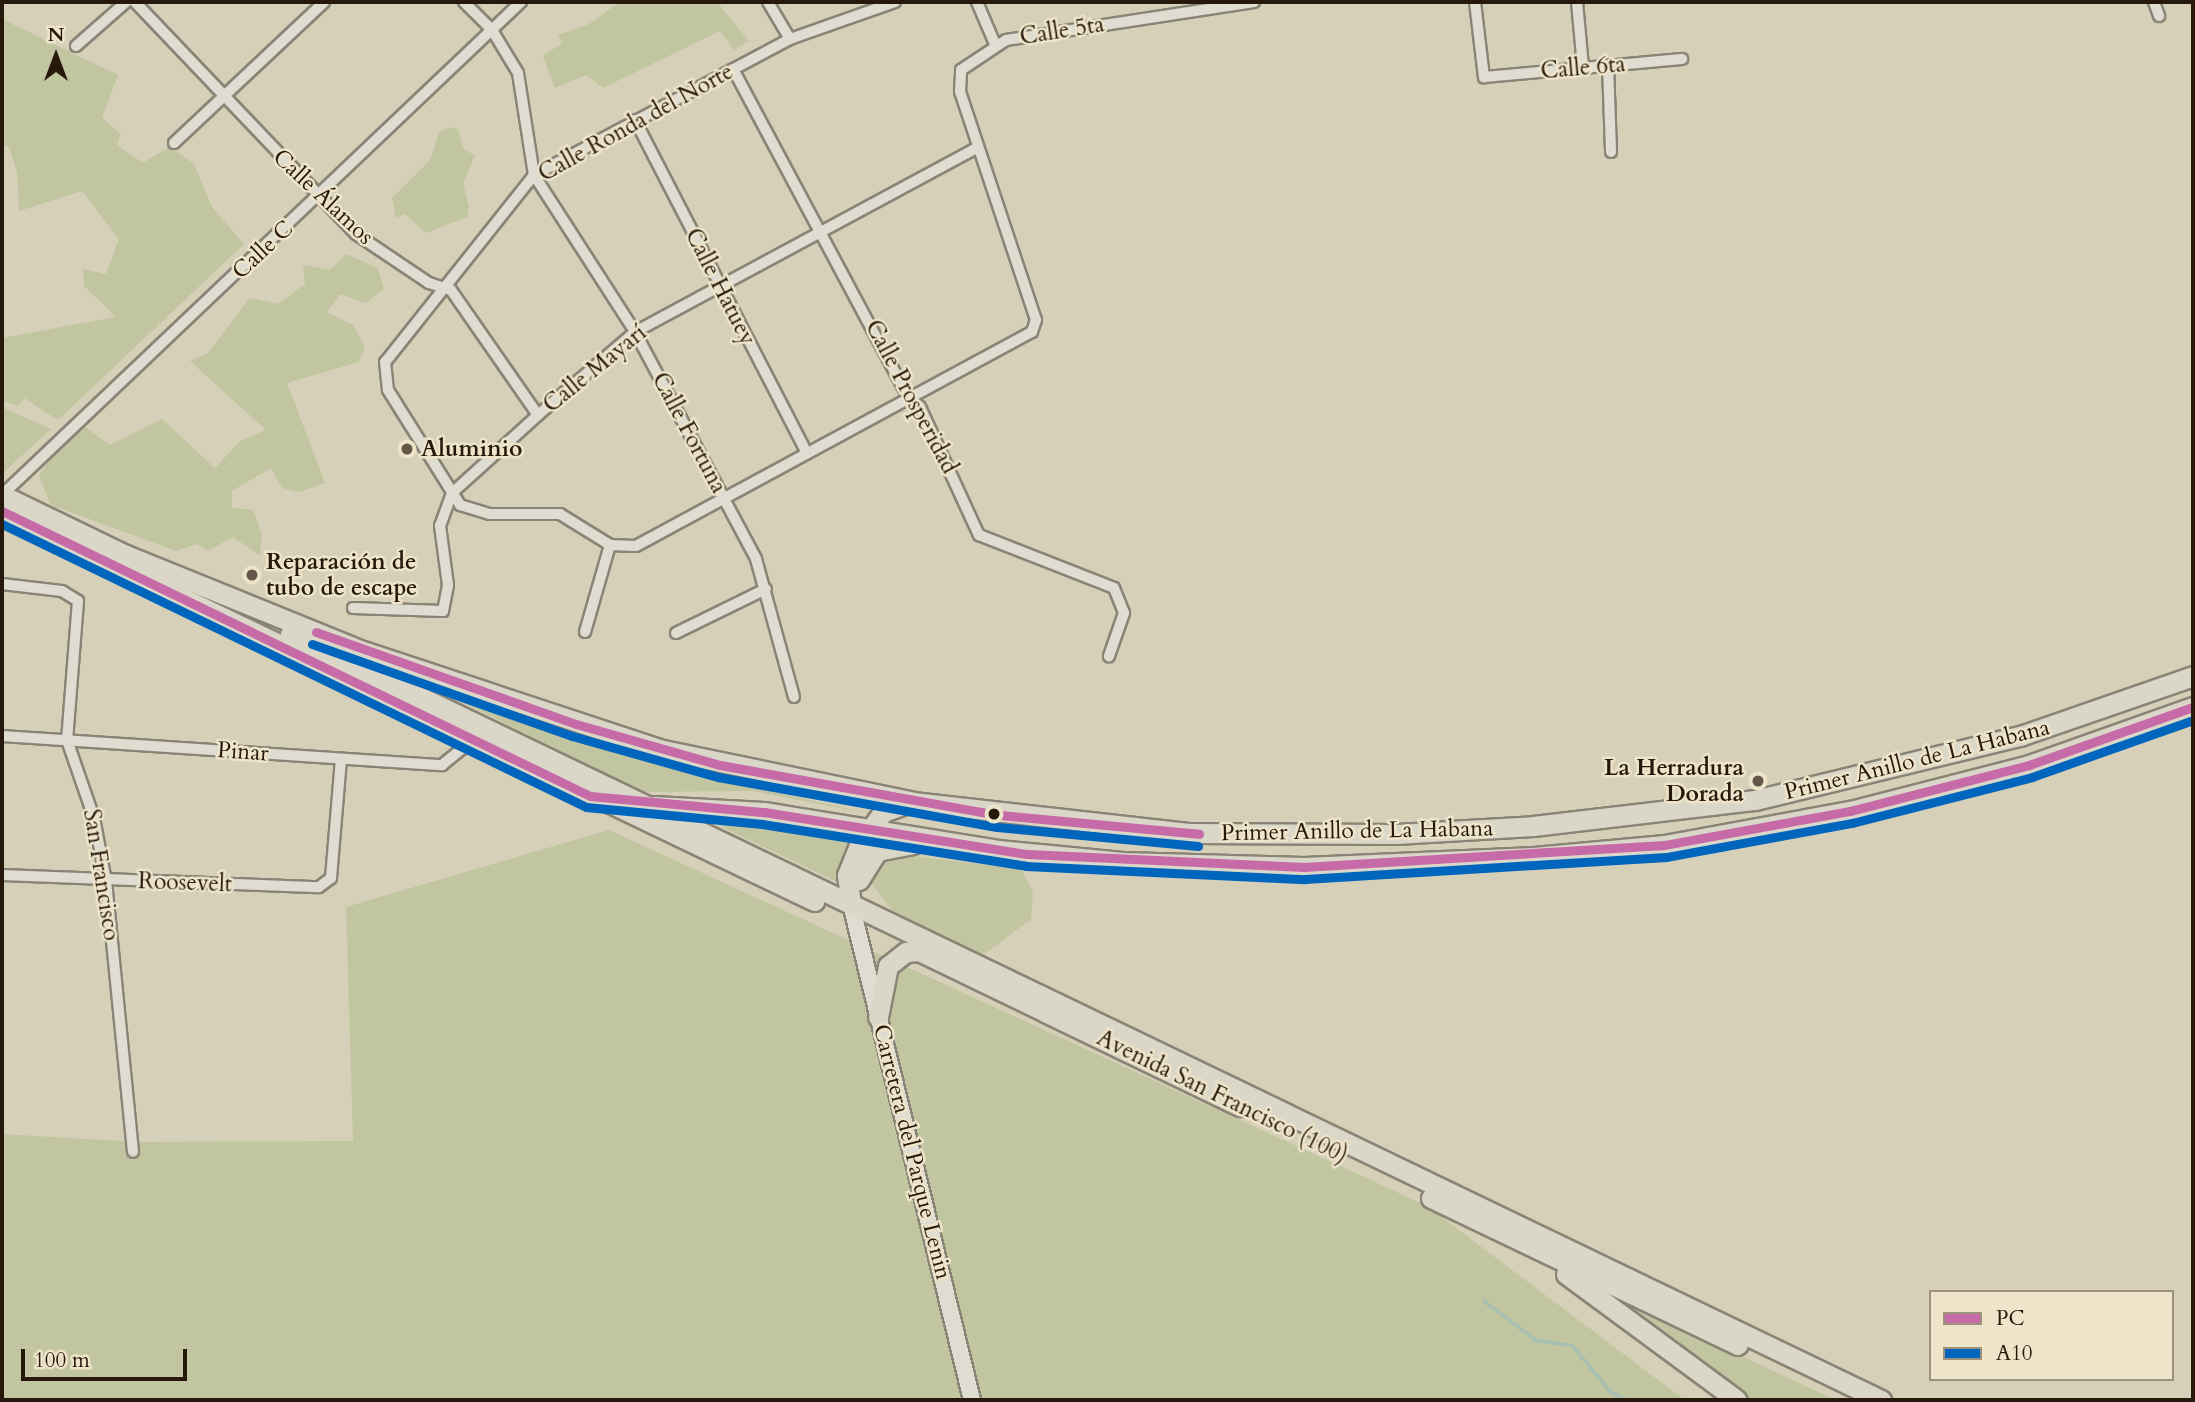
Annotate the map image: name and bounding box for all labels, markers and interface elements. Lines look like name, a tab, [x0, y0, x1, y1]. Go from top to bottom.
street label: Calle 5ta	[1018, 11, 1106, 51]
north arrow	[21, 21, 91, 91]
text: N	[48, 22, 64, 48]
street label: Calle 6ta	[1540, 51, 1626, 85]
street label: Calle Ronda del Norte	[534, 58, 738, 188]
street label: Calle Álamos	[267, 143, 379, 251]
street label: Calle C	[227, 215, 299, 285]
street label: Calle Hatuey	[679, 224, 761, 350]
street label: Calle Prosperidad	[859, 316, 963, 478]
street label: Calle Mayarí	[538, 319, 652, 419]
street label: Calle Fortuna	[646, 368, 732, 498]
place label: Aluminio	[421, 435, 523, 463]
marker: Aluminio	[399, 441, 415, 457]
place label: Reparación de tubo de escape	[266, 548, 417, 602]
marker: Reparación de tubo de escape	[244, 567, 260, 583]
street label: Primer Anillo de La Habana	[1781, 714, 2053, 806]
street label: Pinar	[216, 736, 270, 768]
place label: La Herradura Dorada	[1604, 754, 1744, 808]
marker: La Herradura Dorada	[1750, 773, 1766, 789]
street label: San Francisco	[77, 807, 125, 943]
unlabelled marker	[987, 807, 1001, 821]
street label: Primer Anillo de La Habana	[1221, 815, 1493, 847]
street label: Roosevelt	[137, 868, 233, 898]
street label: Carretera del Parque Lenin	[867, 1021, 957, 1283]
street label: Avenida San Francisco (100)	[1092, 1024, 1352, 1170]
legend	[1929, 1290, 2174, 1381]
text: PC	[1996, 1304, 2024, 1333]
scale bar	[24, 1336, 191, 1380]
text: A10	[1996, 1339, 2032, 1368]
text: 100 m	[34, 1346, 90, 1375]

